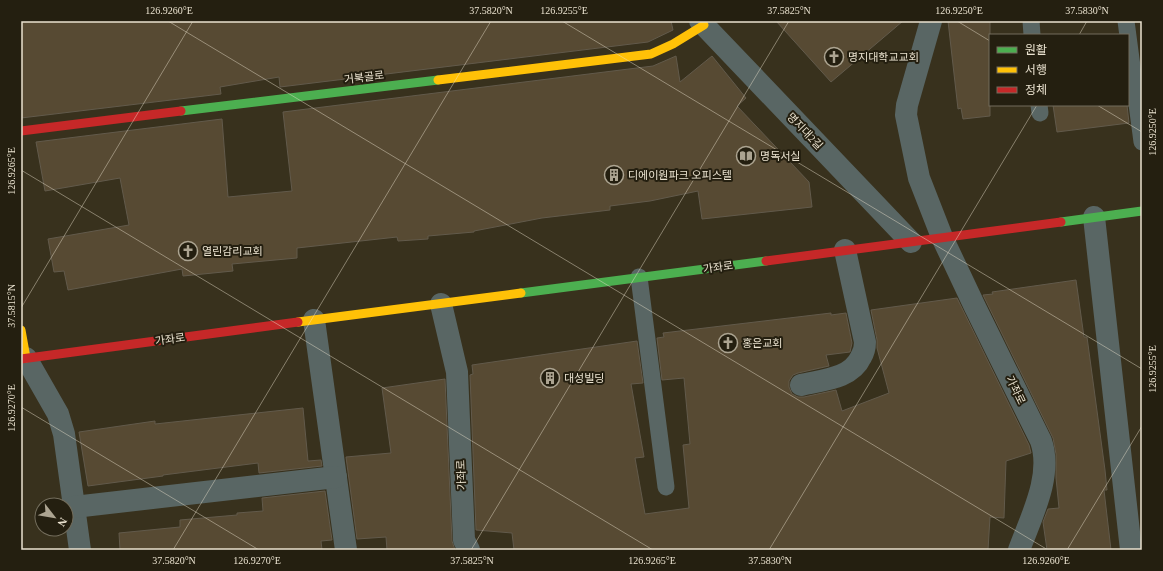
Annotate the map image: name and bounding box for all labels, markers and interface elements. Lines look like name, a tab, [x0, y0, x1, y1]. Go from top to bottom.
text: 126.9260°E	[145, 5, 193, 16]
text: 37.5820°N	[469, 5, 513, 16]
text: 126.9255°E	[540, 5, 588, 16]
text: 37.5825°N	[767, 5, 811, 16]
text: 126.9250°E	[935, 5, 983, 16]
text: 37.5830°N	[1065, 5, 1109, 16]
legend	[989, 34, 1129, 106]
text: 원활	[1025, 43, 1047, 57]
church icon: 명지대학교교회	[823, 46, 845, 68]
place label: 명지대학교교회	[848, 51, 919, 63]
text: 서행	[1025, 63, 1047, 77]
street label: 거북골로	[343, 69, 385, 85]
text: 정체	[1025, 83, 1047, 97]
text: 126.9250°E	[1147, 108, 1158, 156]
street label: 명지대2길	[785, 110, 825, 152]
library icon: 명독서실	[735, 145, 757, 167]
text: 126.9265°E	[6, 147, 17, 195]
place label: 명독서실	[760, 150, 800, 162]
building icon: 디에이원파크 오피스텔	[603, 164, 625, 186]
place label: 디에이원파크 오피스텔	[628, 169, 732, 181]
church icon: 열린감리교회	[177, 240, 199, 262]
place label: 열린감리교회	[202, 245, 263, 257]
street label: 가좌로	[702, 259, 734, 275]
text: 37.5815°N	[6, 284, 17, 328]
street label: 가좌로	[154, 331, 186, 347]
church icon: 홍은교회	[717, 332, 739, 354]
place label: 홍은교회	[742, 337, 782, 349]
text: 126.9255°E	[1147, 345, 1158, 393]
building icon: 대성빌딩	[539, 367, 561, 389]
place label: 대성빌딩	[564, 372, 604, 384]
street label: 가좌로	[1004, 374, 1028, 406]
text: 126.9270°E	[6, 384, 17, 432]
street label: 가좌로	[454, 460, 468, 490]
north arrow	[34, 497, 74, 537]
text: N	[55, 516, 70, 529]
text: 37.5820°N	[152, 555, 196, 566]
text: 126.9270°E	[233, 555, 281, 566]
text: 37.5825°N	[450, 555, 494, 566]
text: 126.9265°E	[628, 555, 676, 566]
text: 37.5830°N	[748, 555, 792, 566]
text: 126.9260°E	[1022, 555, 1070, 566]

